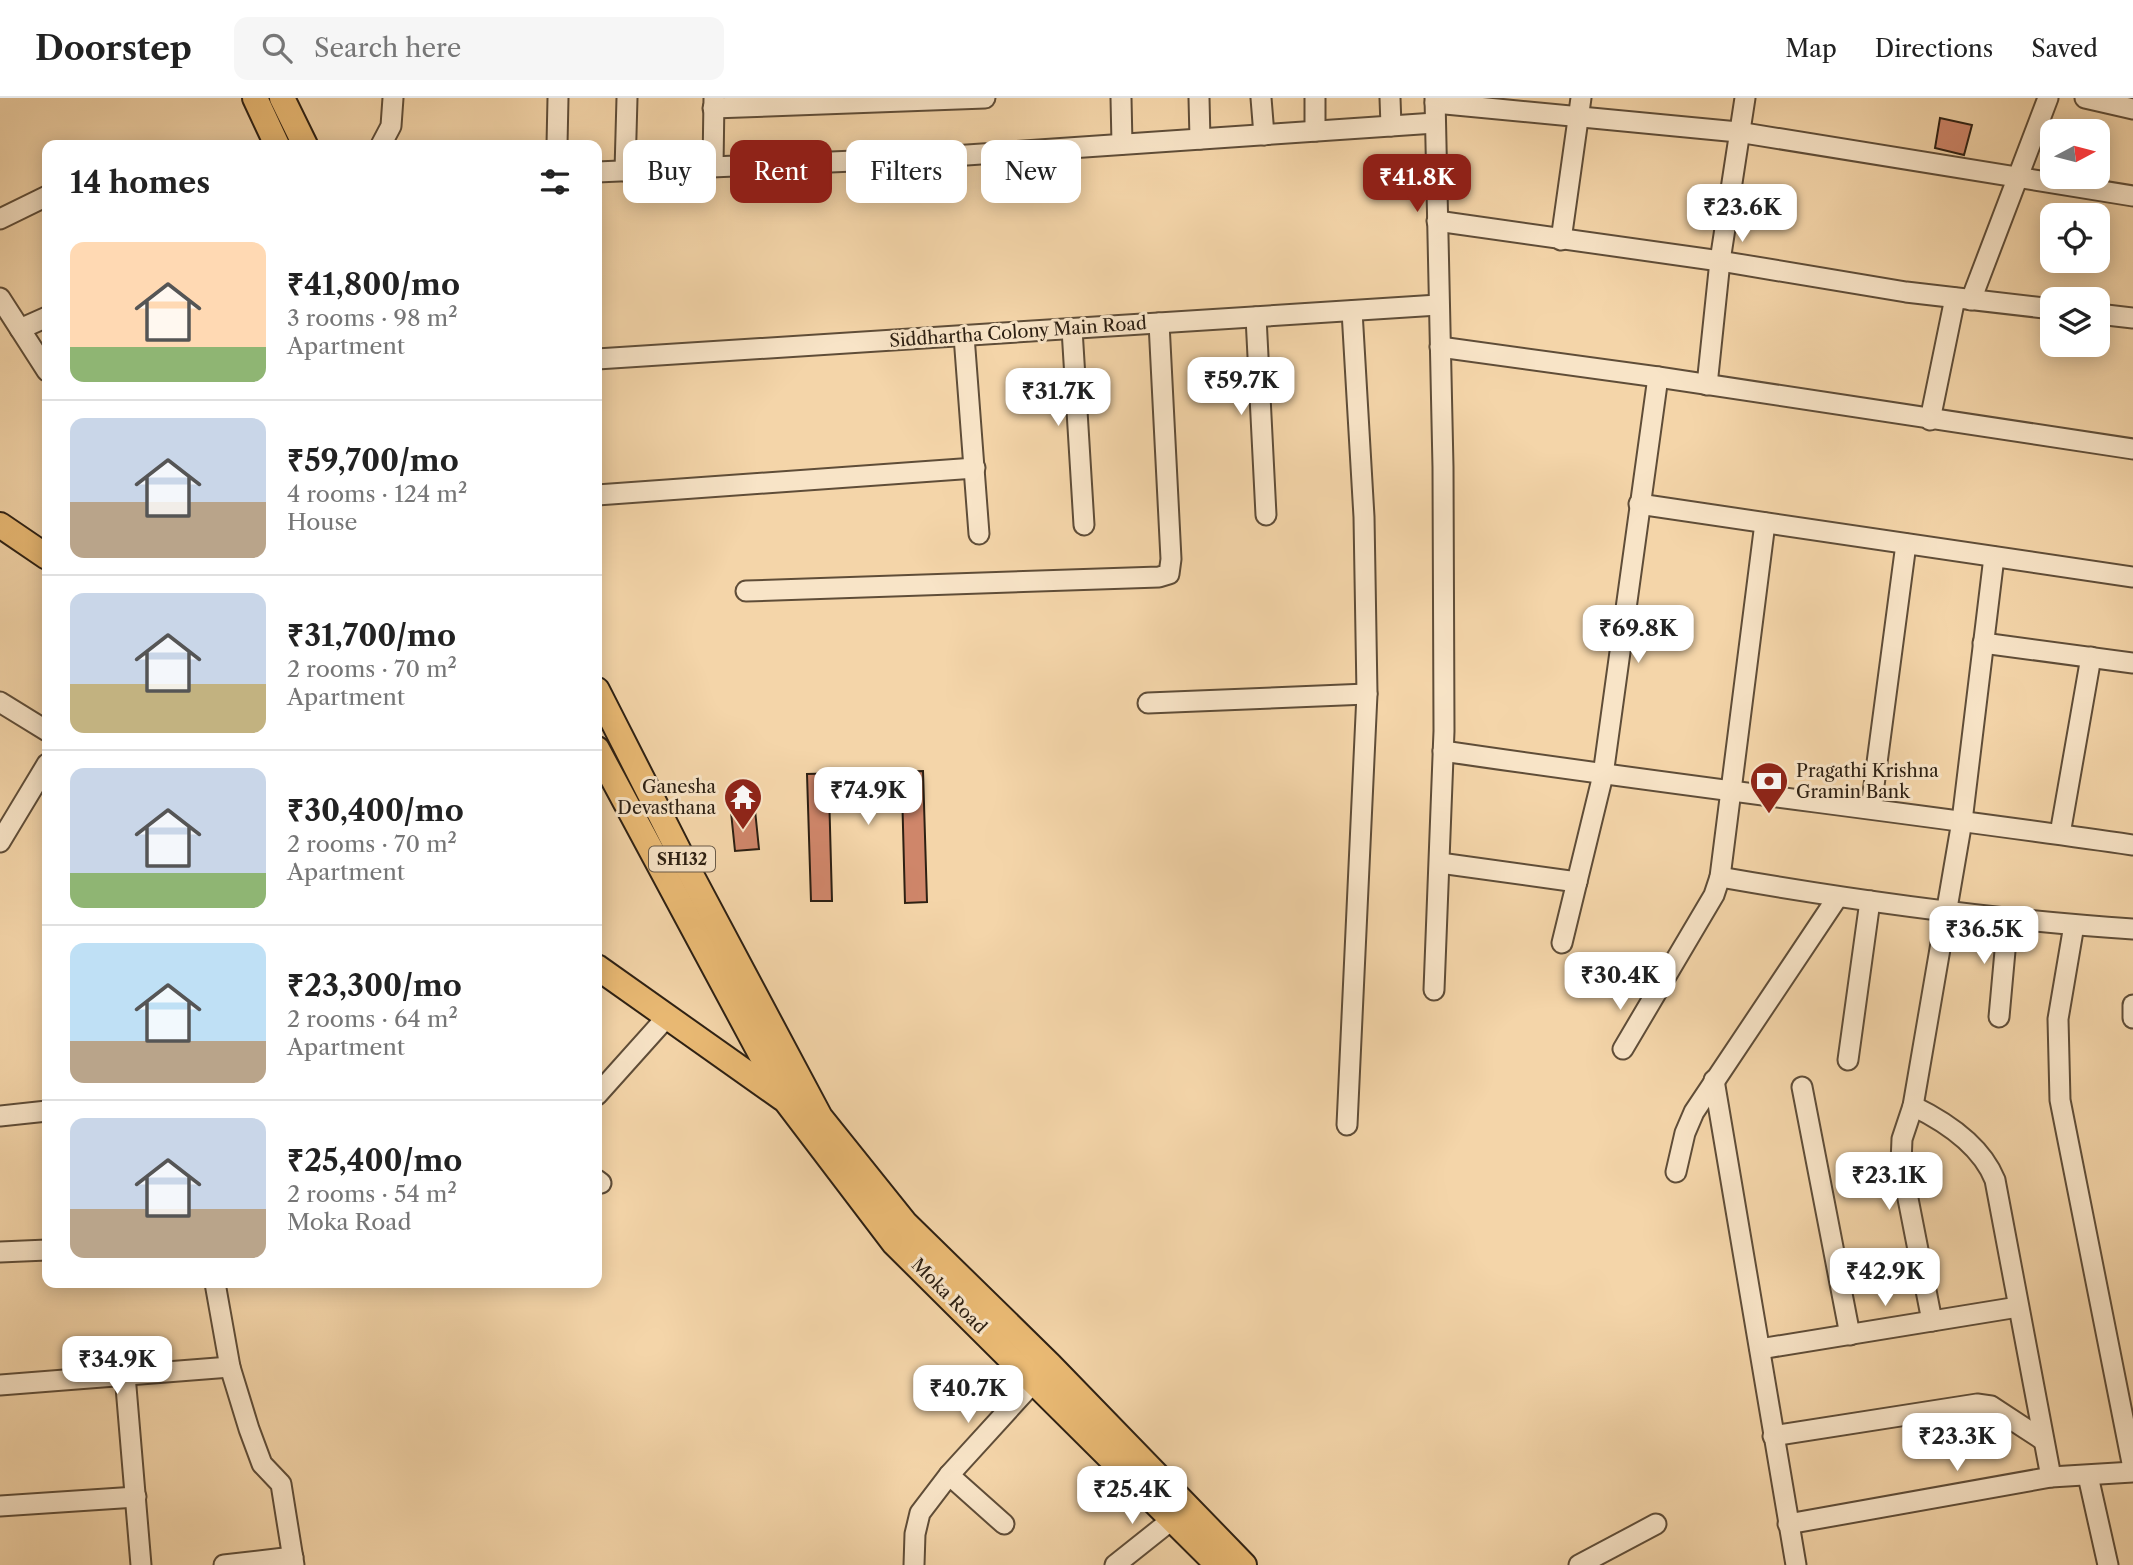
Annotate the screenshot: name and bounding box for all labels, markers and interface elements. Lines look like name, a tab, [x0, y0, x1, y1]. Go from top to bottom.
search box	[234, 17, 724, 80]
text: Doorstep	[35, 28, 192, 69]
icon: search	[258, 29, 296, 67]
text: Search here	[314, 32, 461, 64]
text: Map	[1785, 34, 1837, 63]
text: Directions	[1875, 34, 1993, 63]
text: Saved	[2031, 34, 2098, 63]
north arrow	[2040, 119, 2110, 189]
map controls	[2040, 119, 2110, 357]
chip: Buy	[623, 140, 716, 203]
chip: Rent	[730, 140, 832, 203]
chip: Filters	[846, 140, 967, 203]
chip: New	[981, 140, 1081, 203]
pin: ₹41.8K	[1360, 155, 1474, 214]
icon: filters	[536, 163, 574, 201]
text: ₹41.8K	[1379, 163, 1455, 191]
text: 14 homes	[70, 164, 210, 201]
pin: ₹23.6K	[1685, 184, 1799, 244]
text: ₹23.6K	[1703, 193, 1781, 221]
button: locate	[2040, 203, 2110, 273]
text: ₹41,800/mo	[287, 266, 460, 303]
icon: home	[126, 270, 210, 354]
button: layers	[2040, 287, 2110, 357]
text: 3 rooms · 98 m²	[287, 304, 458, 332]
street label: Siddhartha Colony Main Road	[888, 312, 1148, 352]
text: Apartment	[287, 332, 405, 360]
pin: ₹59.7K	[1184, 358, 1298, 417]
text: ₹59.7K	[1203, 366, 1279, 394]
pin: ₹31.7K	[1001, 368, 1115, 428]
text: ₹31.7K	[1022, 377, 1094, 405]
text: ₹59,700/mo	[287, 442, 459, 479]
icon: home	[126, 446, 210, 530]
text: 4 rooms · 124 m²	[287, 480, 467, 508]
text: House	[287, 508, 357, 536]
pin: ₹69.8K	[1581, 606, 1695, 665]
text: ₹69.8K	[1599, 614, 1677, 642]
text: ₹31,700/mo	[287, 617, 456, 654]
icon: home	[126, 621, 210, 705]
text: 2 rooms · 70 m²	[287, 655, 457, 683]
text: Apartment	[287, 683, 405, 711]
bank icon: Pragathi Krishna Gramin Bank	[1748, 760, 1790, 815]
place label: Pragathi Krishna Gramin Bank	[1796, 760, 1939, 803]
pin: ₹74.9K	[811, 768, 925, 827]
place label: Ganesha Devasthana	[617, 776, 716, 819]
temple icon: Ganesha Devasthana	[722, 776, 764, 831]
text: ₹74.9K	[830, 776, 906, 804]
text: ₹30,400/mo	[287, 792, 464, 829]
icon: home	[126, 796, 210, 880]
text: 2 rooms · 70 m²	[287, 830, 457, 858]
road number: SH132	[649, 846, 715, 872]
text: Apartment	[287, 858, 405, 886]
pin: ₹36.5K	[1927, 906, 2041, 966]
text: ₹36.5K	[1945, 915, 2023, 943]
pin: ₹30.4K	[1563, 953, 1677, 1012]
text: ₹30.4K	[1581, 961, 1659, 989]
text: ₹23,300/mo	[287, 967, 462, 1004]
icon: home	[126, 971, 210, 1055]
text: 2 rooms · 64 m²	[287, 1005, 458, 1033]
text: Apartment	[287, 1033, 405, 1061]
text: ₹25,400/mo	[287, 1142, 462, 1179]
icon: home	[126, 1146, 210, 1230]
pin: ₹23.1K	[1832, 1152, 1946, 1212]
text: ₹23.1K	[1852, 1161, 1926, 1189]
text: 2 rooms · 54 m²	[287, 1180, 457, 1208]
text: Moka Road	[287, 1208, 411, 1236]
pin: ₹42.9K	[1828, 1248, 1942, 1308]
street label: Moka Road	[907, 1254, 991, 1338]
text: ₹42.9K	[1846, 1257, 1924, 1285]
pin: ₹34.9K	[60, 1336, 174, 1396]
text: ₹34.9K	[78, 1345, 156, 1373]
pin: ₹40.7K	[911, 1366, 1025, 1425]
text: ₹40.7K	[929, 1374, 1007, 1402]
pin: ₹23.3K	[1900, 1414, 2014, 1473]
text: ₹23.3K	[1918, 1422, 1996, 1450]
pin: ₹25.4K	[1075, 1466, 1189, 1526]
text: ₹25.4K	[1093, 1475, 1171, 1503]

